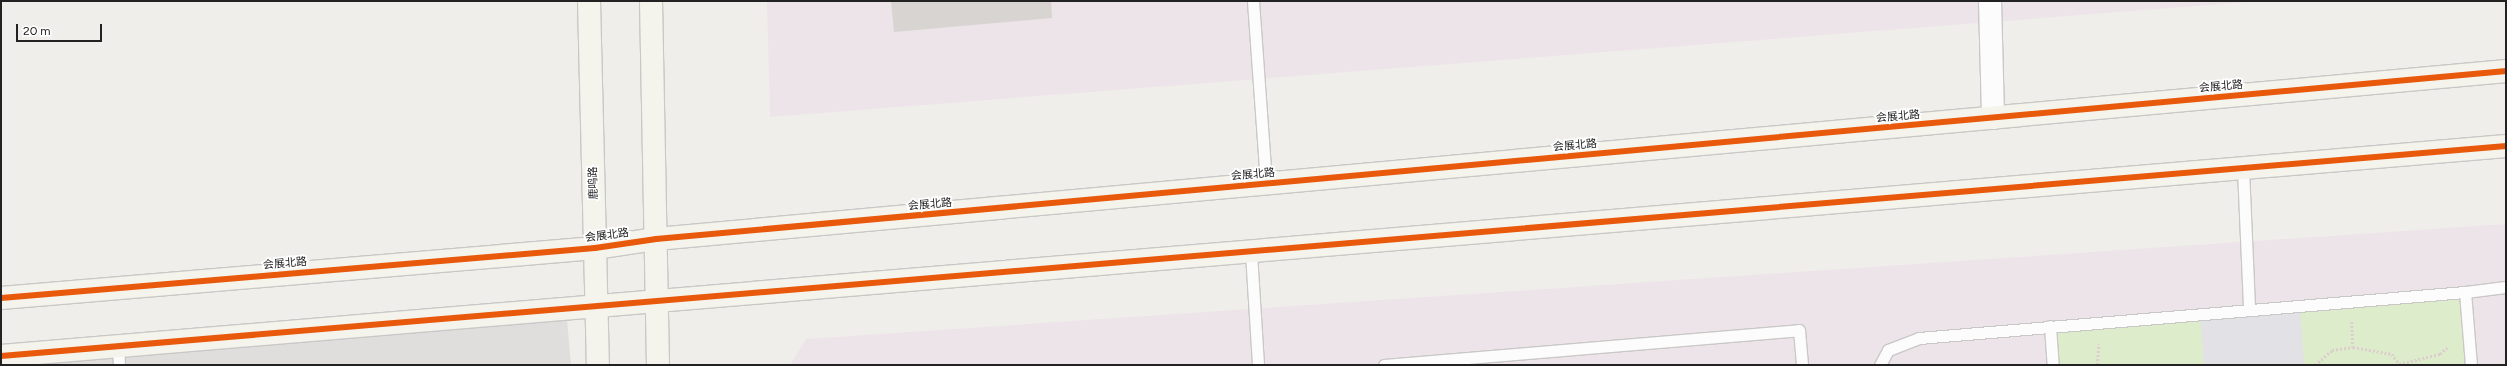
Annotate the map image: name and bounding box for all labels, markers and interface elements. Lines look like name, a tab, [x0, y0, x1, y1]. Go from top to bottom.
scale bar	[18, 16, 104, 42]
text: 20 m	[23, 24, 51, 38]
street label: 会展北路	[2199, 79, 2243, 95]
street label: 会展北路	[1876, 109, 1920, 125]
street label: 会展北路	[1553, 138, 1597, 154]
street label: 鹿鸣路	[587, 166, 601, 200]
street label: 会展北路	[1231, 167, 1275, 183]
street label: 会展北路	[908, 197, 952, 213]
street label: 会展北路	[584, 227, 630, 245]
street label: 会展北路	[263, 256, 307, 272]

